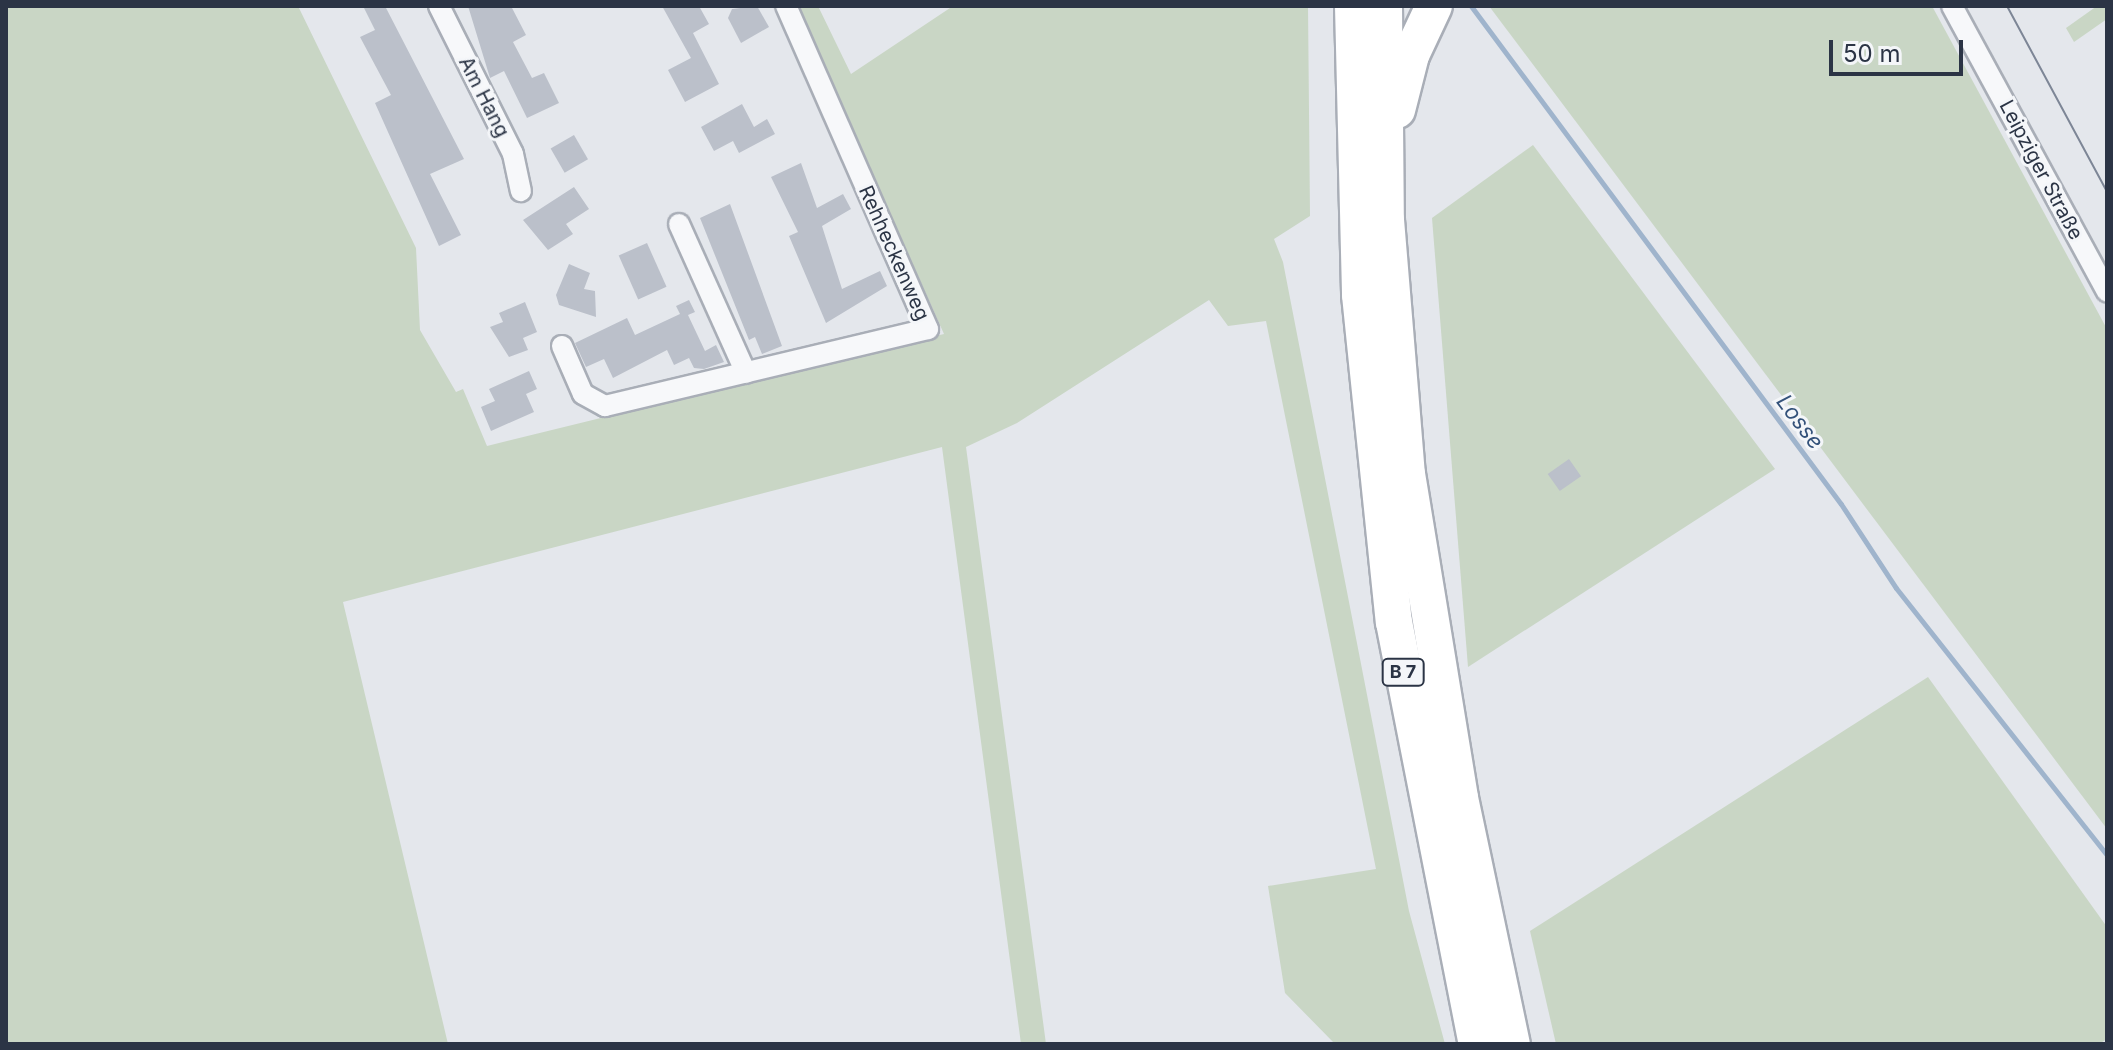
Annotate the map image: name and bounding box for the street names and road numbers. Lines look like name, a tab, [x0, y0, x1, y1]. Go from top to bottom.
street label: Am Hang	[454, 53, 514, 141]
street label: Leipziger Straße	[1994, 96, 2088, 244]
street label: Rehheckenweg	[854, 182, 934, 324]
road number: B 7	[1381, 658, 1425, 686]

